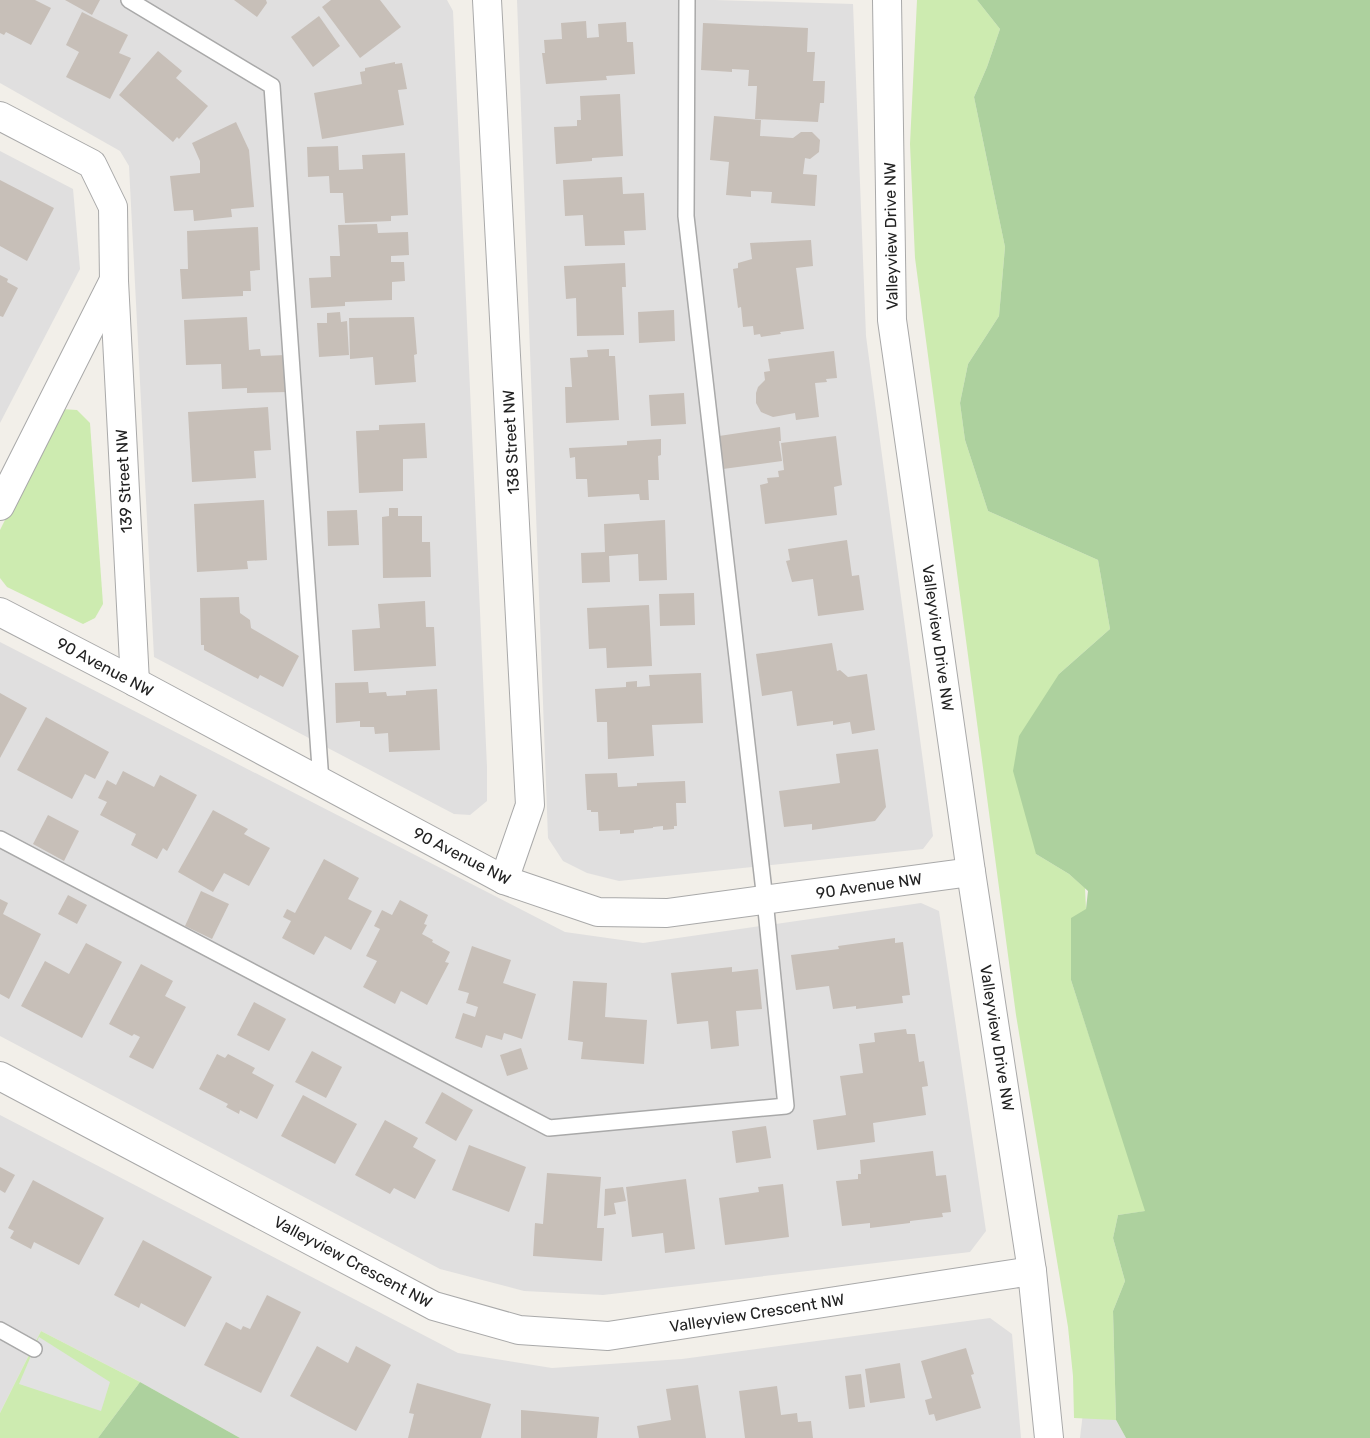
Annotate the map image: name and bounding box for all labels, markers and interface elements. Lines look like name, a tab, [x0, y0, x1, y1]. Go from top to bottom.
street label: Valleyview Drive NW	[880, 162, 902, 310]
street label: 138 Street NW	[499, 389, 523, 495]
street label: 139 Street NW	[112, 428, 136, 533]
street label: Valleyview Drive NW	[918, 563, 958, 713]
street label: 90 Avenue NW	[53, 633, 157, 701]
street label: 90 Avenue NW	[410, 823, 514, 889]
street label: 90 Avenue NW	[815, 869, 924, 903]
street label: Valleyview Drive NW	[976, 963, 1018, 1113]
street label: Valleyview Crescent NW	[271, 1212, 436, 1312]
street label: Valleyview Crescent NW	[668, 1290, 846, 1336]

